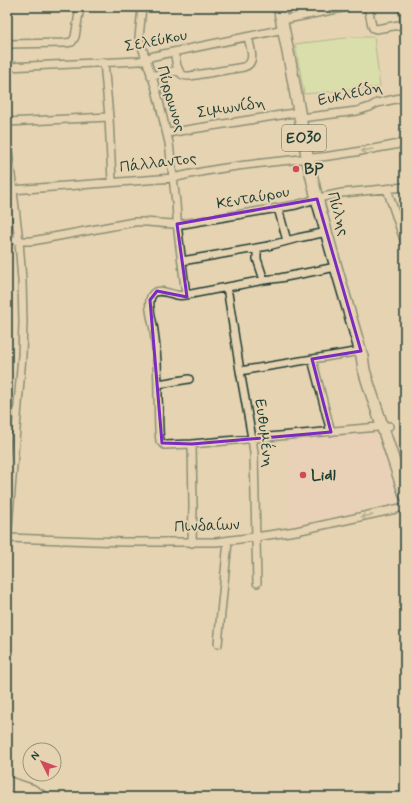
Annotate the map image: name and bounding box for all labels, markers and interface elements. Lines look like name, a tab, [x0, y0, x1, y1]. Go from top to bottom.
street label: Σελεύκου	[123, 25, 189, 57]
street label: Πύρρωνος	[152, 63, 190, 135]
street label: Ευκλείδη	[316, 77, 384, 111]
street label: Σιμωνίδη	[196, 92, 266, 124]
road number: ΕΟ30	[282, 125, 326, 151]
one-way arrow	[361, 146, 374, 154]
street label: Πάλλαντος	[118, 148, 198, 178]
place label: BP	[304, 159, 324, 180]
marker: BP	[291, 164, 301, 174]
street label: Κενταύρου	[215, 181, 291, 215]
street label: Πύλης	[322, 190, 354, 238]
street label: Ευθυμένη	[249, 397, 280, 468]
place label: Lidl	[311, 465, 336, 486]
marker: Lidl	[298, 470, 308, 480]
one-way arrow	[361, 512, 374, 520]
street label: Πινδαίων	[174, 514, 240, 538]
north arrow	[22, 742, 62, 782]
text: N	[28, 749, 43, 763]

